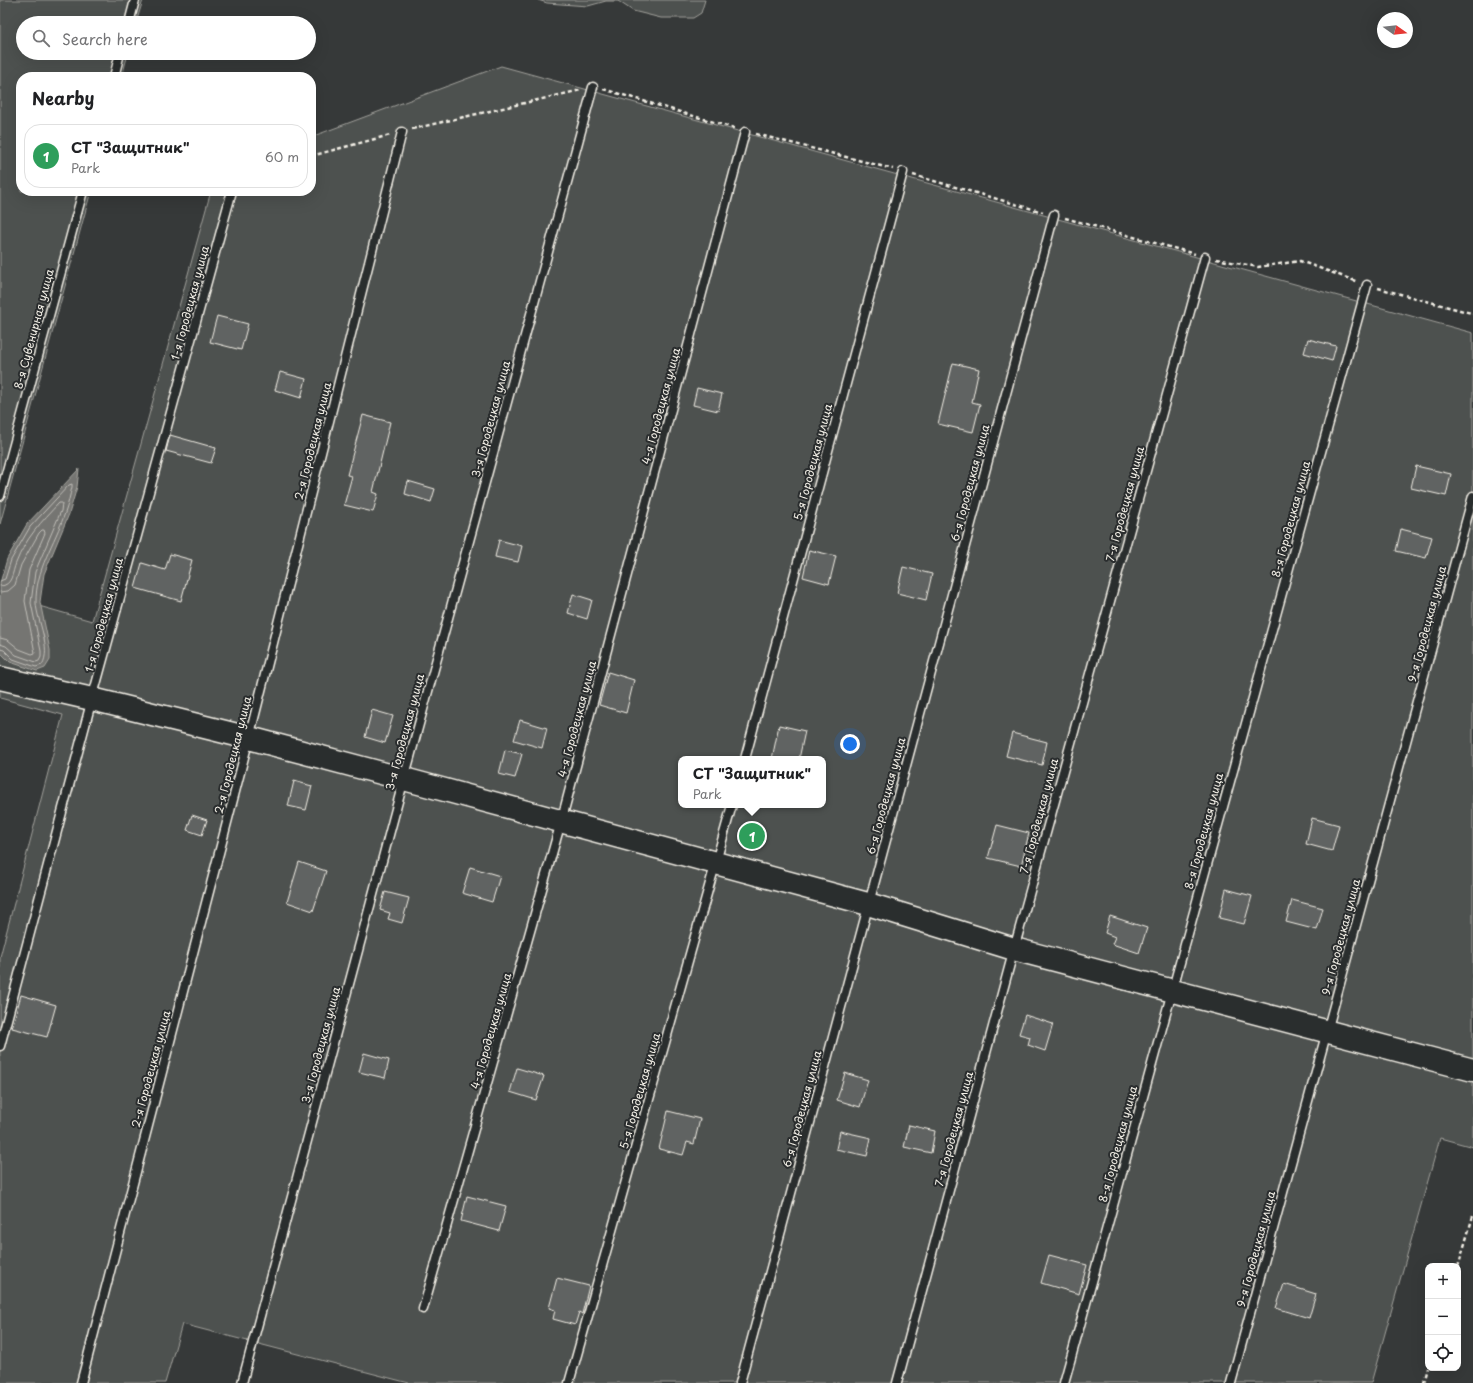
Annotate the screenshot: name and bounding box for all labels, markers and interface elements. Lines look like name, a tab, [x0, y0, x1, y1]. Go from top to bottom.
north arrow	[1377, 12, 1413, 48]
search box	[16, 16, 316, 60]
icon: search	[30, 27, 52, 49]
text: Search here	[62, 27, 148, 50]
text: Nearby	[32, 85, 94, 111]
text: СТ "Защитник"	[71, 135, 190, 158]
text: 1	[43, 147, 49, 166]
text: 60 m	[265, 147, 299, 166]
text: Park	[71, 158, 100, 177]
street label: 1-я Городецкая улица	[166, 244, 213, 362]
street label: 8-я Сувенирная улица	[9, 267, 58, 391]
street label: 4-я Городецкая улица	[637, 346, 684, 466]
street label: 3-я Городецкая улица	[467, 359, 514, 479]
street label: 2-я Городецкая улица	[290, 380, 335, 501]
street label: 5-я Городецкая улица	[789, 402, 836, 522]
street label: 6-я Городецкая улица	[946, 422, 993, 543]
street label: 7-я Городецкая улица	[1101, 444, 1148, 563]
street label: 8-я Городецкая улица	[1267, 459, 1314, 579]
street label: 1-я Городецкая улица	[80, 556, 127, 674]
street label: 9-я Городецкая улица	[1403, 564, 1450, 684]
street label: 4-я Городецкая улица	[553, 659, 600, 779]
street label: 3-я Городецкая улица	[381, 672, 428, 792]
street label: 2-я Городецкая улица	[210, 694, 255, 815]
your location	[840, 734, 860, 754]
street label: 6-я Городецкая улица	[862, 735, 909, 856]
popup	[678, 756, 826, 808]
street label: 7-я Городецкая улица	[1015, 756, 1062, 875]
text: СТ "Защитник"	[693, 761, 811, 784]
street label: 8-я Городецкая улица	[1180, 771, 1227, 891]
text: Park	[693, 784, 722, 803]
pin: 1	[739, 821, 765, 851]
street label: 9-я Городецкая улица	[1317, 877, 1364, 997]
street label: 4-я Городецкая улица	[466, 971, 515, 1091]
street label: 3-я Городецкая улица	[297, 985, 344, 1105]
street label: 2-я Городецкая улица	[127, 1008, 174, 1129]
street label: 5-я Городецкая улица	[615, 1031, 664, 1151]
street label: 6-я Городецкая улица	[778, 1048, 825, 1169]
street label: 7-я Городецкая улица	[930, 1069, 977, 1188]
street label: 8-я Городецкая улица	[1094, 1084, 1141, 1204]
street label: 9-я Городецкая улица	[1232, 1189, 1279, 1309]
map controls	[1425, 1263, 1461, 1371]
button: +	[1425, 1263, 1461, 1299]
button: −	[1425, 1299, 1461, 1335]
button: locate	[1425, 1335, 1461, 1371]

